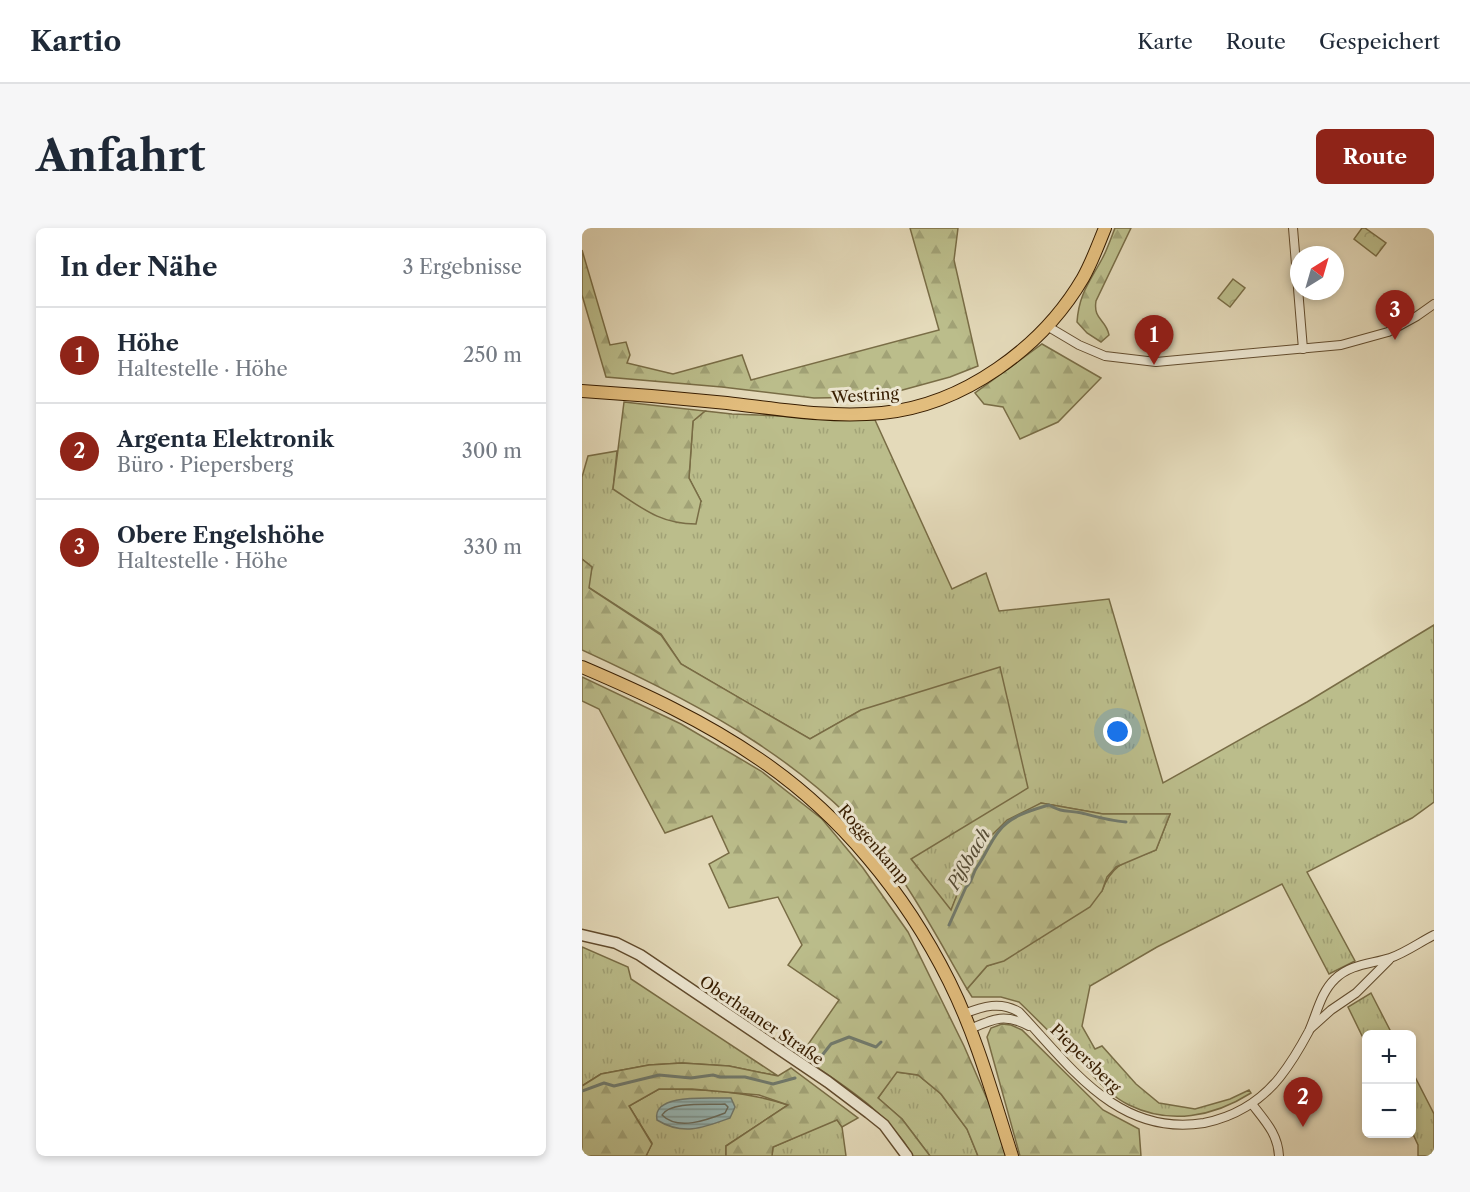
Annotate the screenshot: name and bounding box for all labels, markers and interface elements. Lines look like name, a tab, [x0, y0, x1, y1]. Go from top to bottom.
text: Kartio	[30, 24, 121, 58]
text: Karte	[1137, 29, 1193, 54]
text: Route	[1226, 29, 1286, 54]
text: Gespeichert	[1319, 29, 1440, 54]
button: Route	[1316, 129, 1434, 184]
text: Anfahrt	[36, 130, 205, 182]
north arrow	[1290, 246, 1344, 300]
text: In der Nähe	[60, 251, 217, 283]
text: 3 Ergebnisse	[403, 255, 522, 279]
pin: 3	[1376, 291, 1414, 340]
pin: 1	[1134, 316, 1174, 365]
text: Höhe	[117, 330, 179, 357]
text: 1	[75, 343, 84, 367]
text: 250 m	[463, 343, 522, 367]
text: Haltestelle · Höhe	[117, 357, 288, 381]
street label: Westring	[830, 383, 900, 407]
text: Argenta Elektronik	[117, 426, 334, 453]
text: 2	[74, 439, 85, 463]
text: 300 m	[462, 439, 522, 463]
text: Büro · Piepersberg	[117, 453, 293, 477]
text: Obere Engelshöhe	[117, 522, 325, 549]
text: 3	[74, 535, 85, 559]
text: 330 m	[463, 535, 522, 559]
text: Haltestelle · Höhe	[117, 549, 288, 573]
your location	[1103, 717, 1132, 746]
street label: Roggenkamp	[834, 800, 914, 888]
water label: Pißbach	[942, 824, 995, 895]
street label: Oberhaaner Straße	[696, 971, 828, 1069]
street label: Piepersberg	[1046, 1019, 1126, 1097]
map controls	[1362, 1030, 1416, 1138]
button: +	[1362, 1030, 1416, 1084]
pin: 2	[1284, 1078, 1322, 1127]
button: −	[1362, 1084, 1416, 1138]

